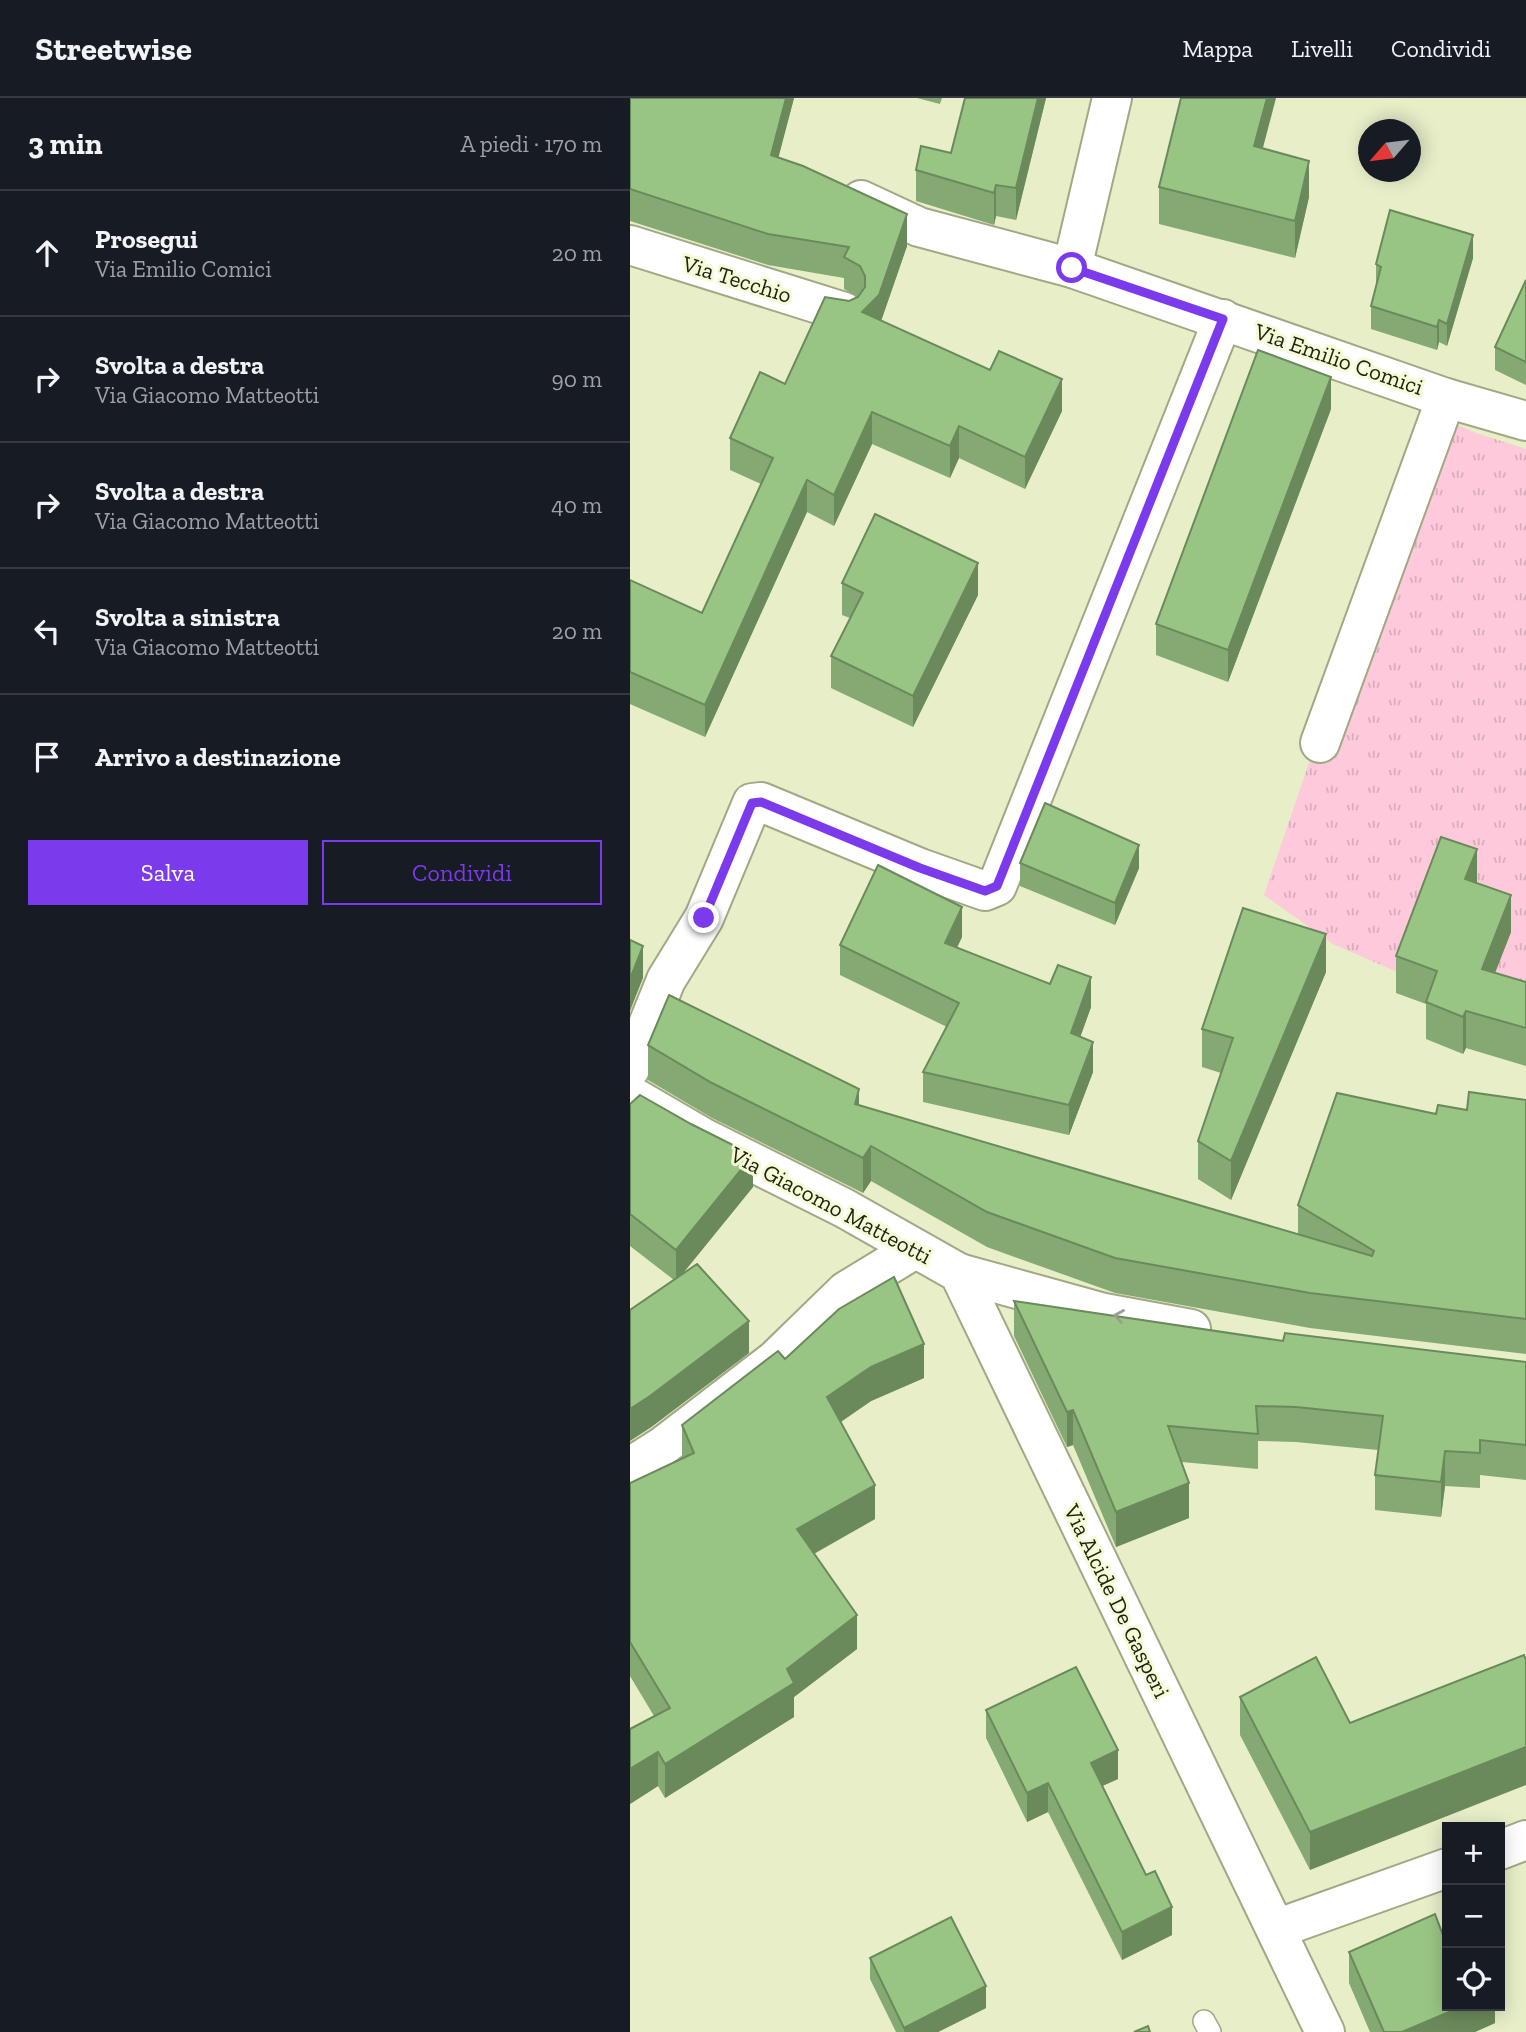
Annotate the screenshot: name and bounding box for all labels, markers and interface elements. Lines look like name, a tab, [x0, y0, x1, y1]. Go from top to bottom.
text: Streetwise	[35, 29, 192, 68]
text: Mappa	[1182, 34, 1253, 63]
text: Livelli	[1291, 34, 1353, 63]
text: Condividi	[1391, 34, 1491, 63]
north arrow	[1358, 119, 1421, 182]
text: 3 min	[28, 126, 103, 162]
text: A piedi · 170 m	[461, 130, 602, 158]
text: Prosegui	[95, 223, 198, 255]
icon: ahead	[28, 234, 66, 272]
text: 20 m	[552, 239, 602, 267]
street label: Via Tecchio	[678, 249, 795, 309]
route start	[1056, 252, 1087, 283]
text: Via Emilio Comici	[95, 255, 272, 283]
street label: Via Emilio Comici	[1250, 317, 1427, 401]
text: Svolta a destra	[95, 349, 264, 381]
icon: right	[28, 360, 66, 398]
text: 90 m	[551, 365, 602, 393]
text: Via Giacomo Matteotti	[95, 381, 319, 409]
text: Svolta a destra	[95, 475, 264, 507]
icon: right	[28, 486, 66, 524]
text: 40 m	[551, 491, 602, 519]
text: Via Giacomo Matteotti	[95, 507, 319, 535]
text: Svolta a sinistra	[95, 601, 280, 633]
icon: left	[28, 612, 66, 650]
text: 20 m	[552, 617, 602, 645]
text: Via Giacomo Matteotti	[95, 633, 319, 661]
icon: arrive	[28, 738, 66, 776]
text: Arrivo a destinazione	[95, 741, 341, 773]
button: Salva	[28, 840, 308, 905]
button: Condividi	[322, 840, 602, 905]
route end	[688, 902, 719, 933]
street label: Via Giacomo Matteotti	[725, 1140, 937, 1270]
one-way arrow	[1113, 1309, 1125, 1324]
street label: Via Alcide De Gasperi	[1057, 1499, 1176, 1702]
map controls	[1442, 1822, 1505, 2011]
button: +	[1442, 1822, 1505, 1885]
button: −	[1442, 1885, 1505, 1948]
button: locate	[1442, 1948, 1505, 2011]

